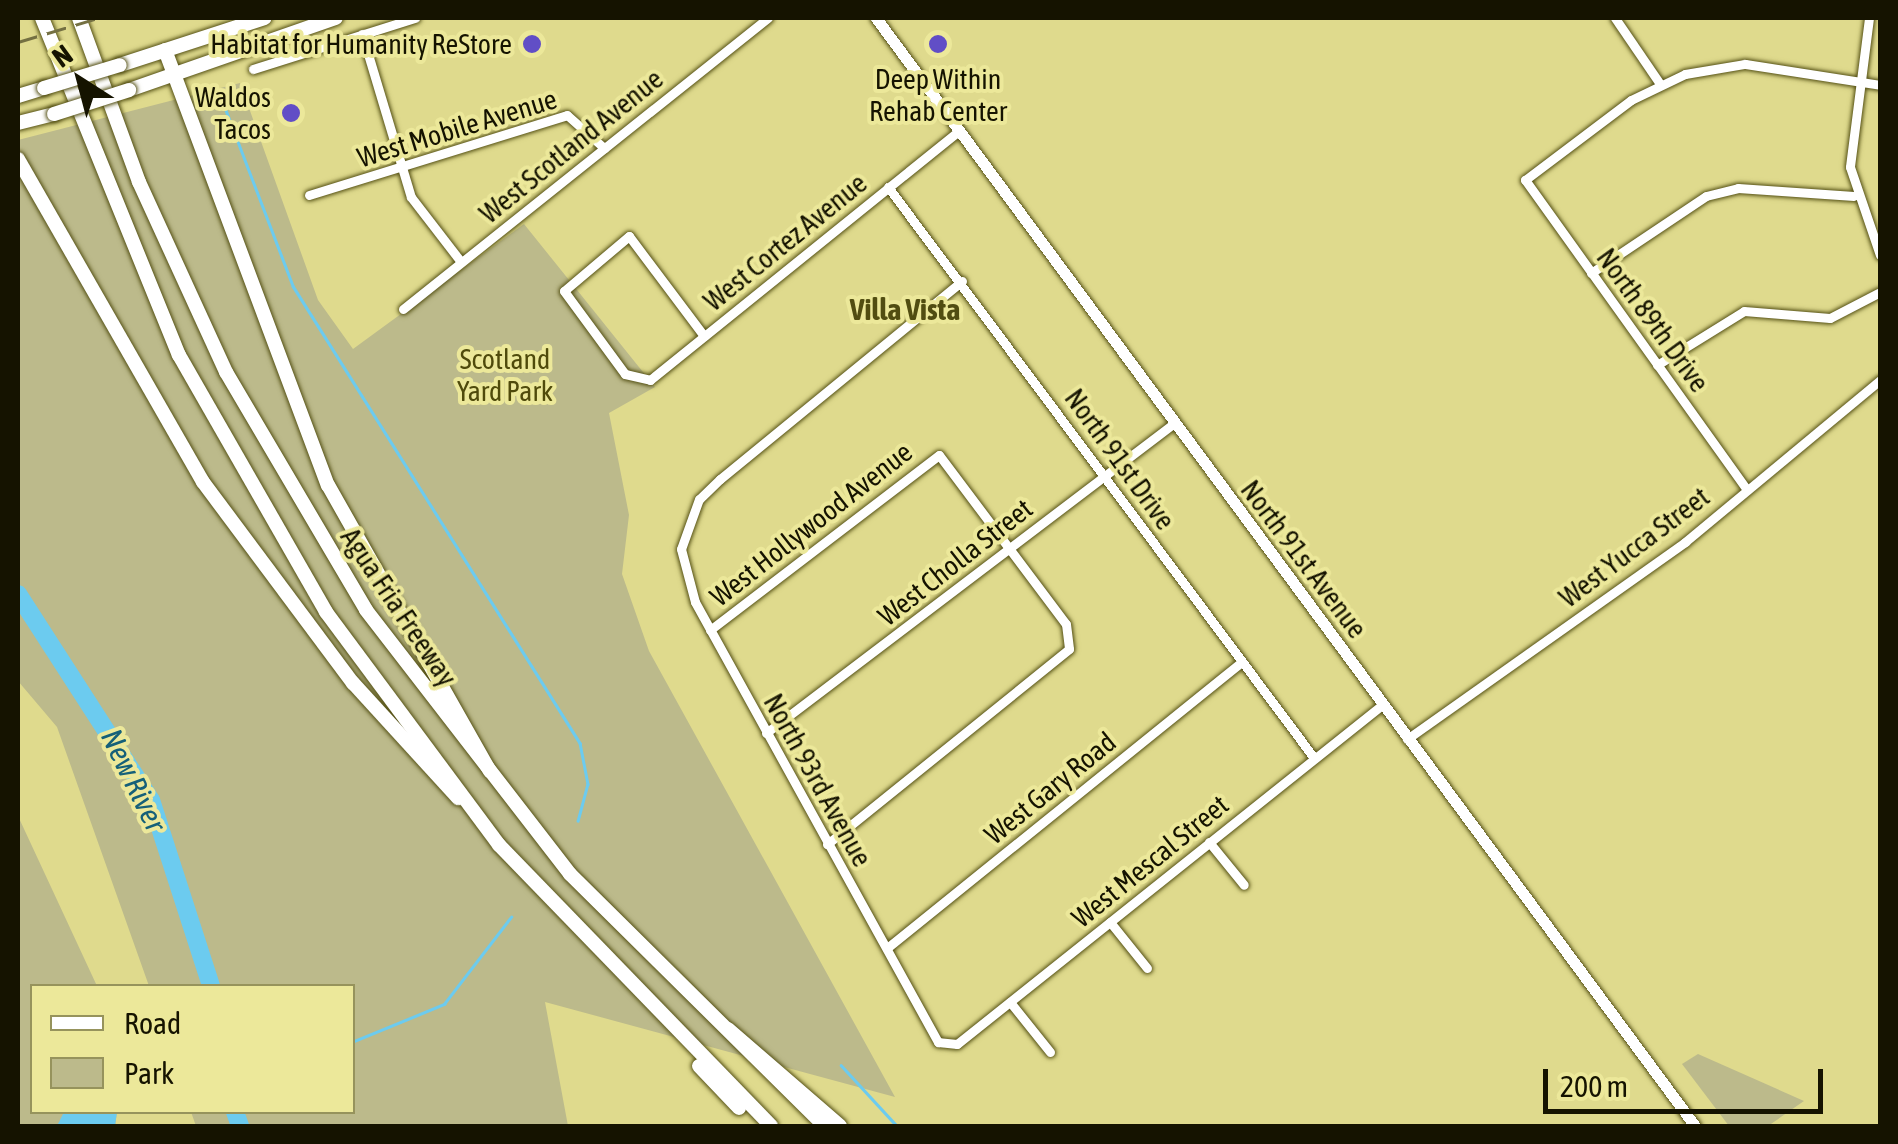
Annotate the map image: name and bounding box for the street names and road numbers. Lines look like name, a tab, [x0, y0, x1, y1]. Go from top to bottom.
street label: West Scotland Avenue	[473, 62, 669, 230]
street label: West Mobile Avenue	[353, 82, 561, 174]
street label: West Cortez Avenue	[697, 166, 873, 318]
street label: North 89th Drive	[1590, 242, 1716, 398]
street label: North 91st Drive	[1058, 382, 1182, 536]
street label: West Hollywood Avenue	[703, 435, 919, 613]
street label: North 91st Avenue	[1234, 474, 1374, 644]
street label: West Yucca Street	[1552, 480, 1716, 614]
street label: West Cholla Street	[871, 491, 1039, 633]
street label: Agua Fria Freeway	[334, 522, 464, 692]
street label: North 93rd Avenue	[757, 688, 879, 872]
street label: West Gary Road	[978, 725, 1122, 851]
street label: West Mescal Street	[1065, 788, 1235, 934]

